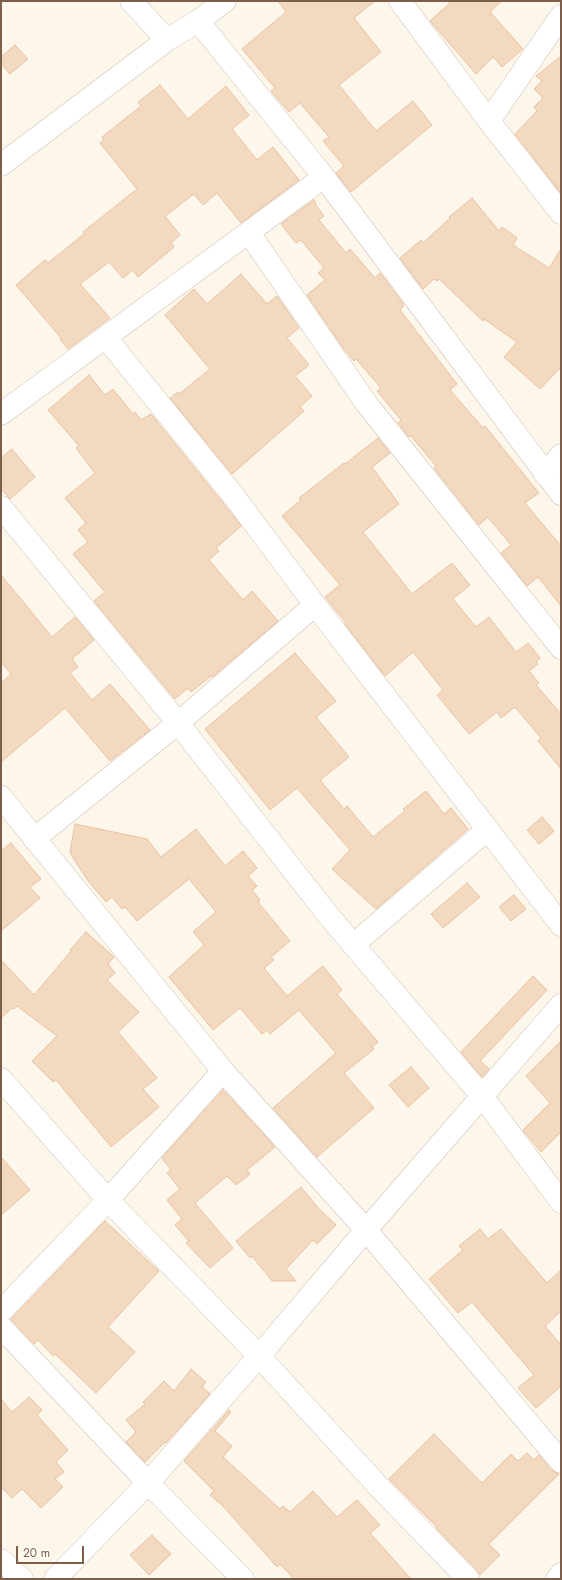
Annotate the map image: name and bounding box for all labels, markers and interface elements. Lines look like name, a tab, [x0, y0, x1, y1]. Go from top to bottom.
scale bar	[18, 1538, 86, 1564]
text: 20 m	[23, 1544, 50, 1562]

